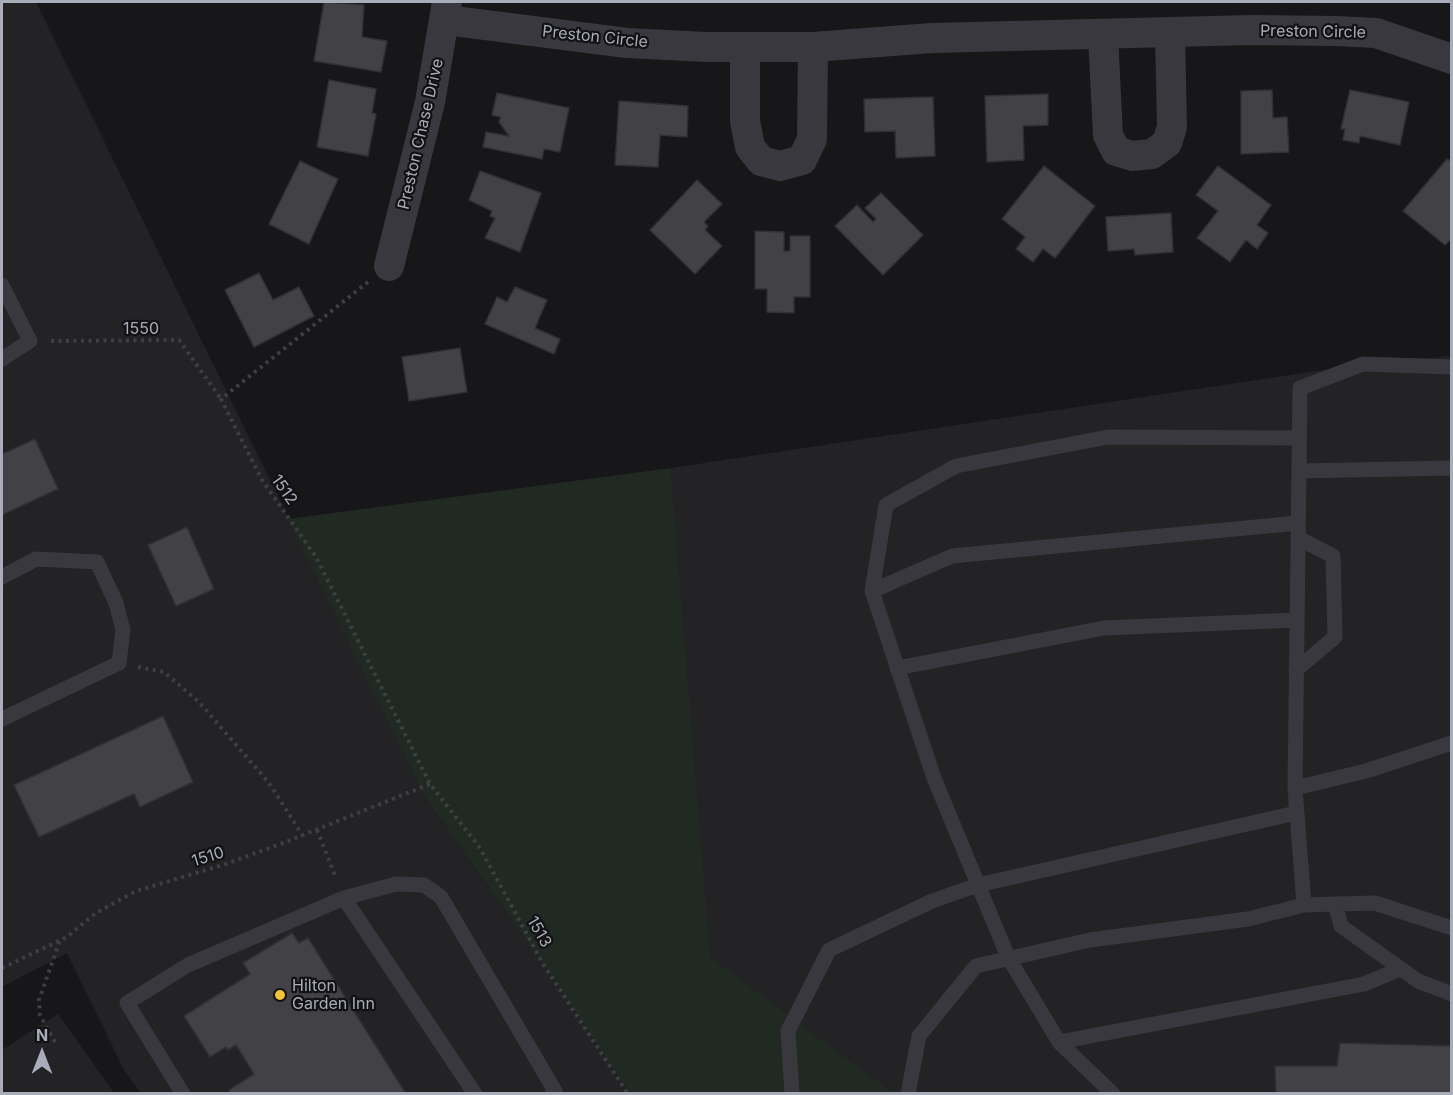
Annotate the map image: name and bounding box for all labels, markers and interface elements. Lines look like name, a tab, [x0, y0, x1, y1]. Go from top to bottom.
street label: Preston Circle	[1260, 21, 1366, 43]
street label: Preston Circle	[541, 22, 649, 52]
street label: Preston Chase Drive	[394, 57, 448, 211]
street label: 1550	[123, 319, 159, 339]
street label: 1512	[267, 471, 301, 509]
street label: 1510	[189, 843, 227, 871]
street label: 1513	[523, 913, 555, 951]
place label: Hilton Garden Inn	[292, 976, 375, 1014]
marker: Hilton Garden Inn	[273, 988, 287, 1002]
north arrow	[12, 1023, 72, 1083]
text: N	[36, 1025, 48, 1045]

